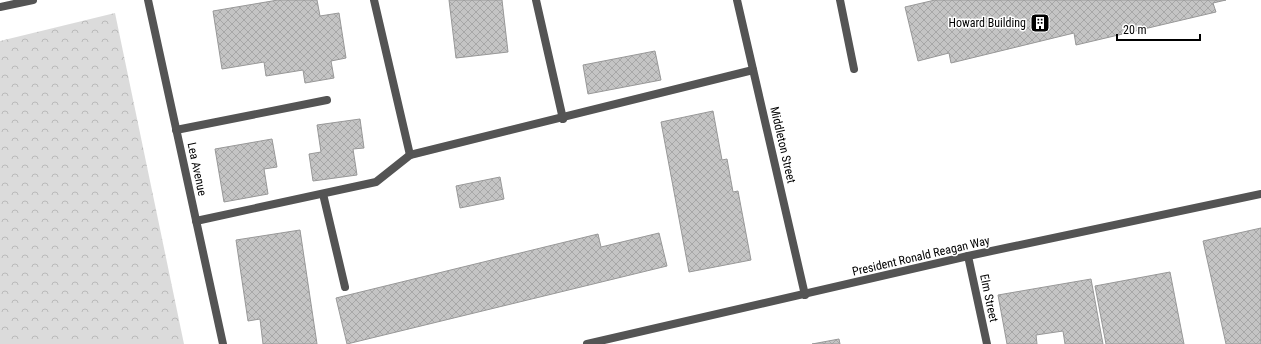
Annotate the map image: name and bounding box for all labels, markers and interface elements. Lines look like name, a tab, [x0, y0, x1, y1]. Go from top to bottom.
building icon: Howard Building	[1029, 12, 1051, 34]
place label: Howard Building	[948, 16, 1026, 30]
scale bar	[1117, 16, 1200, 42]
text: 20 m	[1123, 23, 1147, 37]
street label: Middleton Street	[767, 105, 799, 185]
street label: Lea Avenue	[184, 141, 210, 197]
street label: President Ronald Reagan Way	[851, 233, 991, 279]
street label: Elm Street	[977, 273, 1001, 324]

